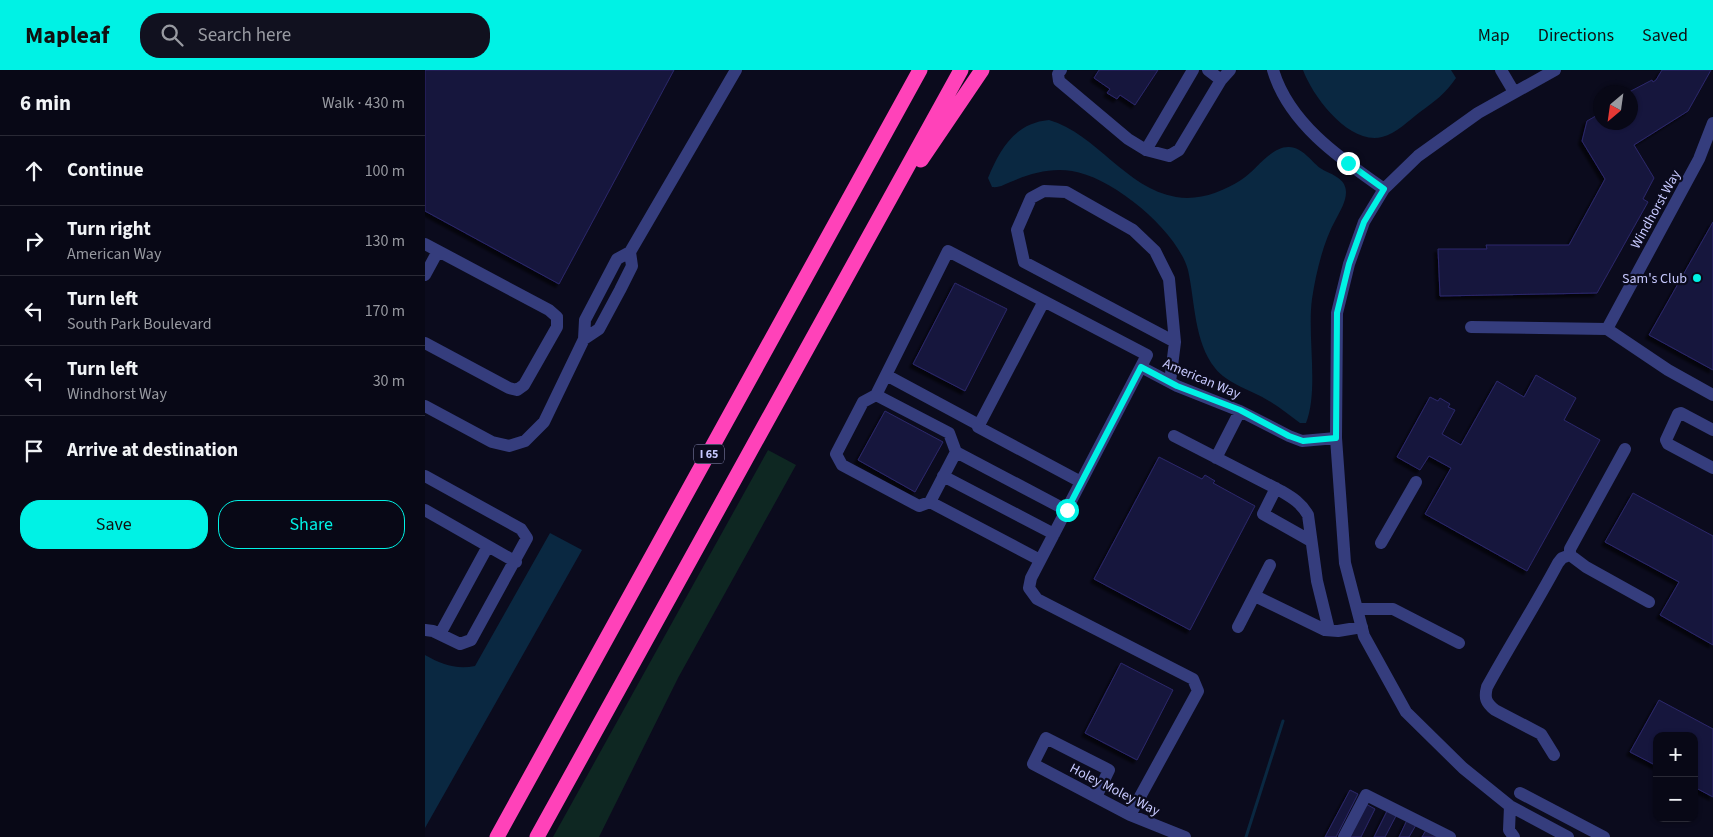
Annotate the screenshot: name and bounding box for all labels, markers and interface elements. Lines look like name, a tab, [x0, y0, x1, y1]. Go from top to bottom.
search box	[140, 13, 490, 58]
text: Mapleaf	[25, 18, 110, 53]
icon: search	[158, 21, 186, 49]
text: Search here	[198, 22, 291, 49]
text: Map	[1478, 23, 1510, 48]
text: Directions	[1538, 23, 1614, 48]
text: Saved	[1642, 23, 1688, 48]
north arrow	[1593, 85, 1638, 130]
text: 6 min	[20, 88, 71, 118]
text: Walk · 430 m	[322, 92, 405, 114]
route end	[1337, 152, 1360, 175]
icon: ahead	[20, 157, 48, 185]
text: Continue	[67, 157, 144, 184]
text: 100 m	[365, 160, 405, 182]
street label: Windhorst Way	[1626, 166, 1686, 253]
text: Turn right	[67, 216, 151, 243]
icon: right	[20, 227, 48, 255]
text: 130 m	[365, 230, 405, 252]
text: American Way	[67, 243, 161, 265]
place label: Sam's Club	[1622, 269, 1687, 289]
marker: Sam's Club	[1691, 272, 1703, 284]
text: Turn left	[67, 286, 138, 313]
icon: left	[20, 297, 48, 325]
text: 170 m	[365, 300, 405, 322]
text: South Park Boulevard	[67, 313, 212, 335]
street label: American Way	[1160, 354, 1244, 404]
text: Turn left	[67, 356, 138, 383]
icon: left	[20, 367, 48, 395]
text: 30 m	[373, 370, 405, 392]
text: Windhorst Way	[67, 383, 167, 405]
icon: arrive	[20, 437, 48, 465]
text: Arrive at destination	[67, 437, 238, 464]
road number: I 65	[694, 444, 724, 464]
route start	[1056, 499, 1079, 522]
button: Save	[20, 500, 208, 549]
button: Share	[218, 500, 405, 549]
map controls	[1653, 732, 1698, 822]
button: +	[1653, 732, 1698, 777]
street label: Holey Moley Way	[1066, 759, 1163, 821]
button: −	[1653, 777, 1698, 822]

